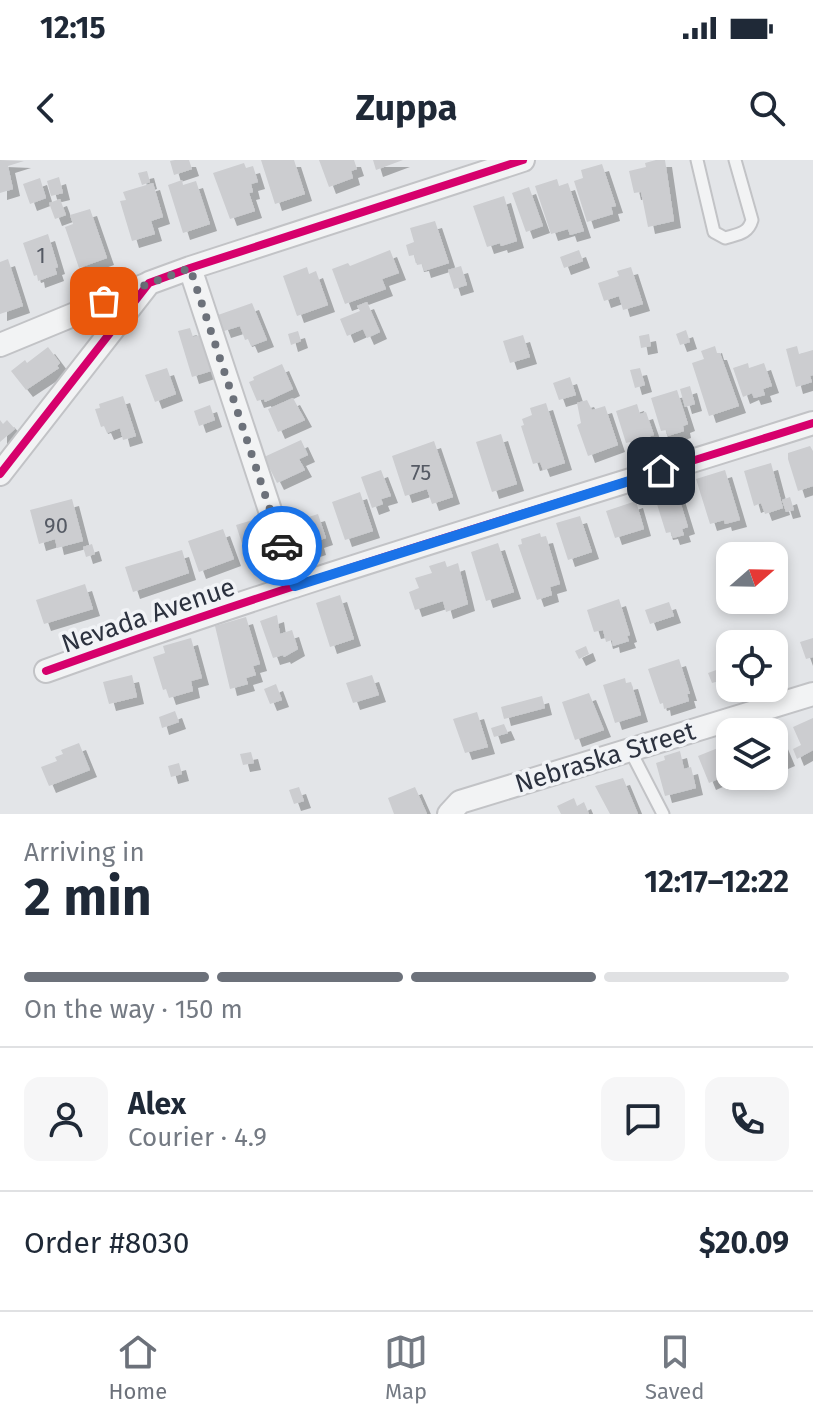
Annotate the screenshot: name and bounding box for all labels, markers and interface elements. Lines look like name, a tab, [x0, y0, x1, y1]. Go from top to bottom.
text: 12:15	[40, 10, 106, 46]
icon: back	[24, 86, 68, 130]
text: Zuppa	[356, 86, 457, 130]
icon: search	[745, 86, 789, 130]
house number: 1	[36, 242, 46, 269]
pin	[70, 267, 138, 335]
icon: bag	[82, 279, 126, 323]
pin	[627, 437, 695, 505]
icon: home	[639, 449, 683, 493]
house number: 75	[411, 459, 431, 486]
courier	[242, 506, 322, 586]
house number: 90	[44, 512, 68, 539]
icon: car	[260, 524, 304, 568]
north arrow	[716, 542, 788, 614]
map controls	[716, 542, 788, 790]
street label: Nevada Avenue	[57, 571, 239, 660]
button: locate	[716, 630, 788, 702]
street label: Nebraska Street	[511, 715, 700, 800]
button: layers	[716, 718, 788, 790]
text: Arriving in	[24, 837, 145, 868]
text: 12:17–12:22	[644, 864, 789, 900]
text: 2 min	[24, 866, 152, 929]
text: On the way · 150 m	[24, 994, 243, 1025]
button: person	[24, 1077, 108, 1161]
button: chat	[601, 1077, 685, 1161]
button: phone	[705, 1077, 789, 1161]
text: Alex	[128, 1086, 186, 1122]
text: Courier · 4.9	[128, 1122, 267, 1153]
text: Order #8030	[24, 1225, 189, 1261]
text: $20.09	[699, 1225, 789, 1261]
tab: Home	[108, 1330, 167, 1405]
tab: Map	[384, 1330, 428, 1405]
tab: Saved	[645, 1330, 705, 1405]

